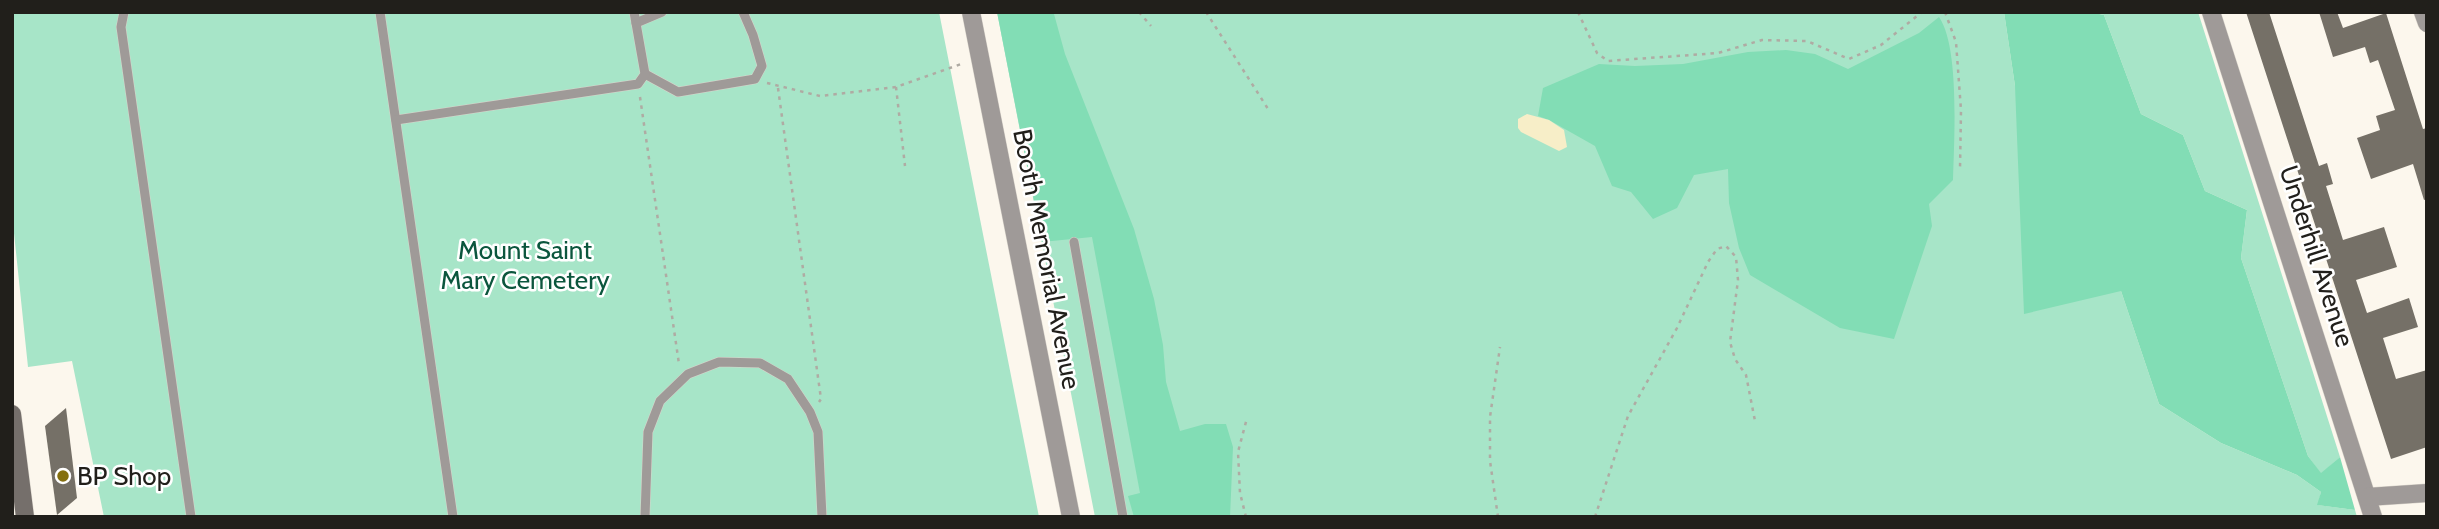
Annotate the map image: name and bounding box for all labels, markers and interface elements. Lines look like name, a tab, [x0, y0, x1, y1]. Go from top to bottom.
street label: Booth Memorial Avenue	[1006, 126, 1088, 392]
street label: Underhill Avenue	[2273, 161, 2361, 351]
park label: Mount Saint Mary Cemetery	[440, 234, 610, 296]
place label: BP Shop	[77, 460, 171, 492]
marker: BP Shop	[55, 468, 71, 484]

